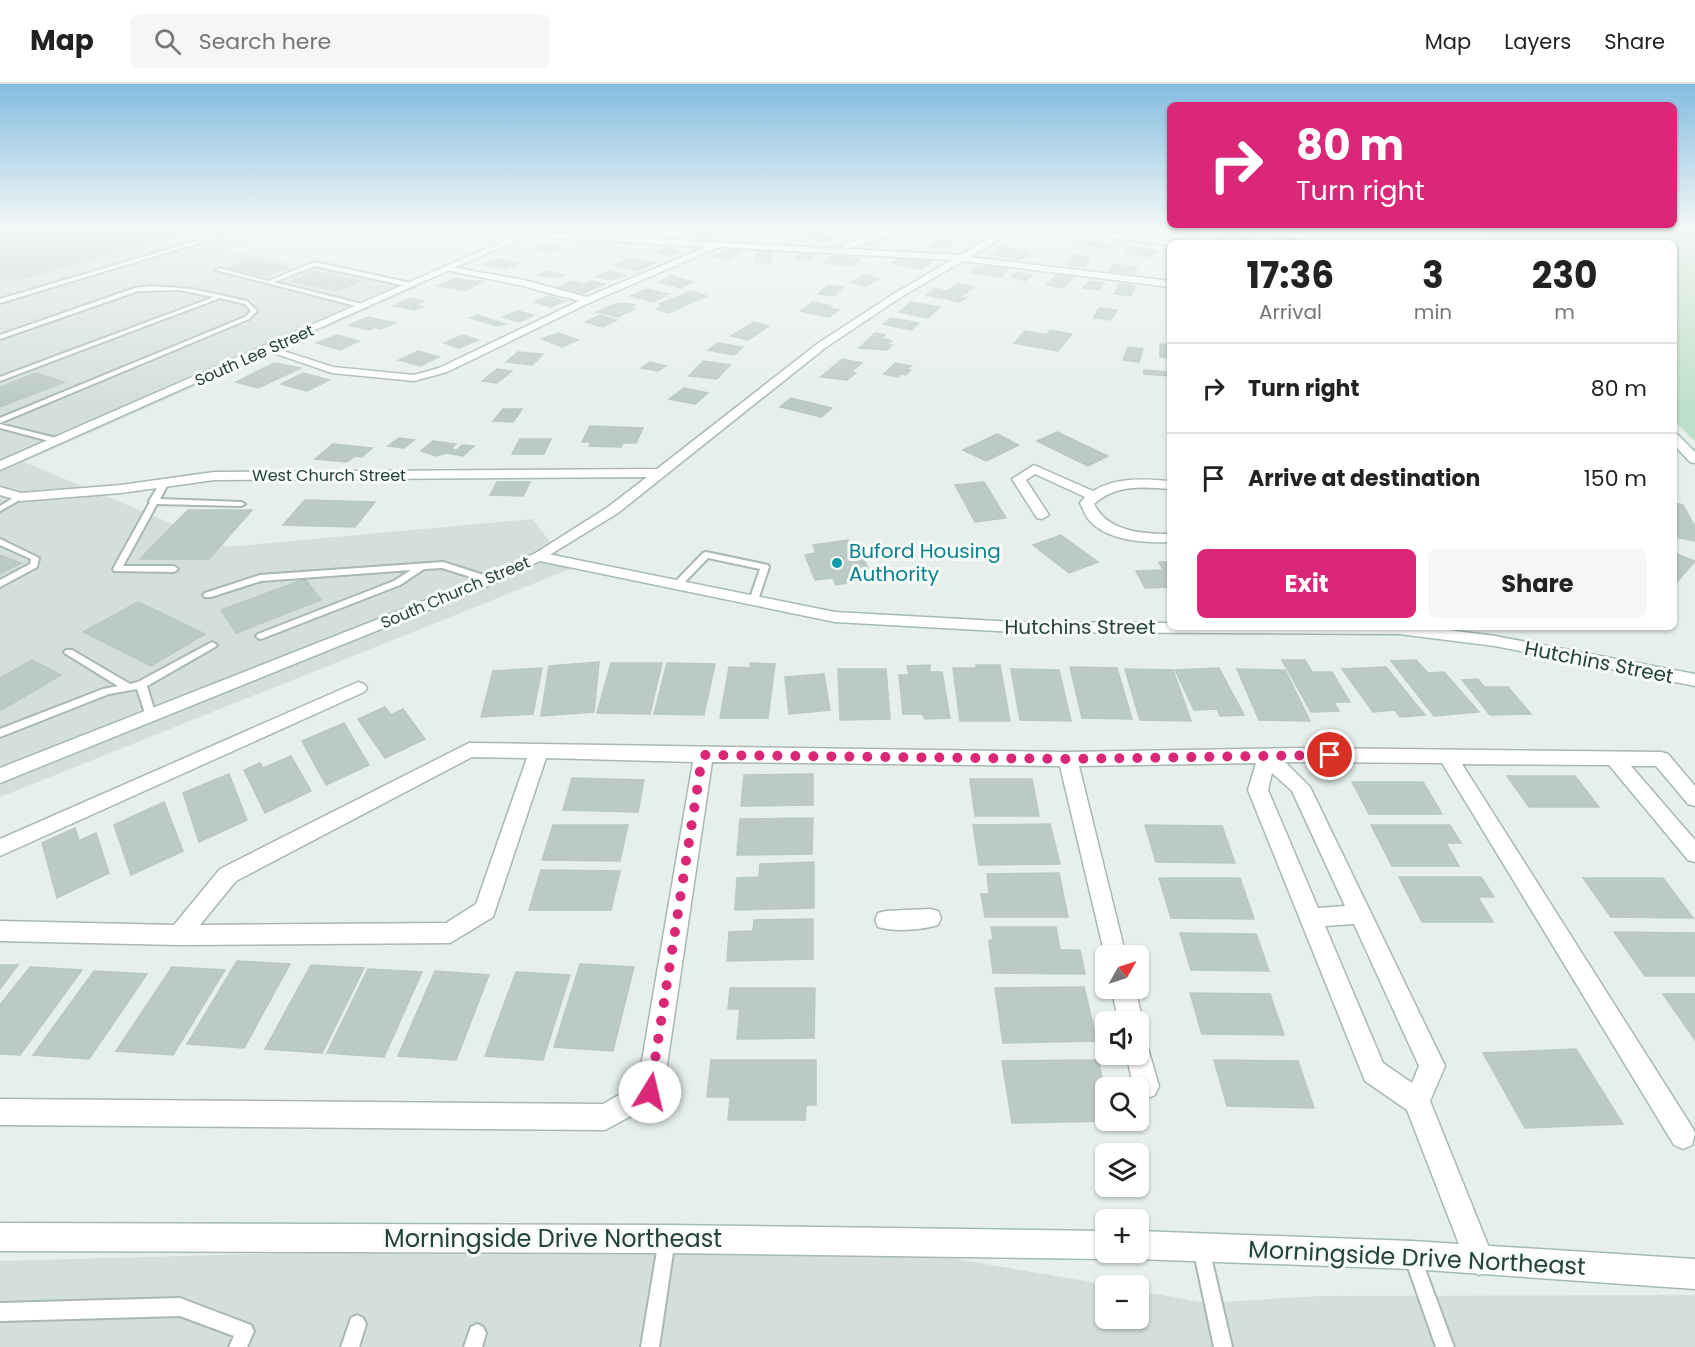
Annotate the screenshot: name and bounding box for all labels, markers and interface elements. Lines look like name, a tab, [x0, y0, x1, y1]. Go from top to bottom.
search box	[130, 14, 550, 68]
text: Map	[30, 21, 94, 60]
icon: search	[151, 25, 184, 58]
text: Search here	[199, 26, 331, 57]
text: Map	[1425, 27, 1471, 56]
text: Layers	[1504, 27, 1571, 56]
text: Share	[1604, 27, 1665, 56]
text: 80 m	[1296, 116, 1404, 175]
icon: right	[1197, 126, 1275, 204]
text: Turn right	[1296, 172, 1425, 209]
text: 17:36	[1247, 250, 1334, 301]
text: 3	[1422, 250, 1444, 301]
text: 230	[1532, 250, 1597, 301]
text: Arrival	[1259, 298, 1322, 326]
text: min	[1414, 298, 1452, 326]
text: m	[1554, 298, 1575, 326]
street label: South Lee Street	[191, 319, 318, 392]
icon: right	[1197, 372, 1230, 405]
text: Turn right	[1248, 373, 1359, 404]
text: 80 m	[1591, 373, 1647, 404]
icon: arrive	[1197, 462, 1230, 495]
text: Arrive at destination	[1248, 463, 1480, 494]
text: 150 m	[1584, 463, 1647, 494]
street label: West Church Street	[252, 464, 406, 487]
place label: Buford Housing Authority	[849, 537, 1001, 588]
button: Exit	[1197, 549, 1416, 618]
button: Share	[1428, 549, 1647, 618]
street label: South Church Street	[377, 551, 534, 634]
marker: Buford Housing Authority	[830, 556, 844, 570]
street label: Hutchins Street	[1005, 613, 1155, 641]
street label: Hutchins Street	[1522, 634, 1676, 690]
pin	[1304, 729, 1355, 780]
icon: arrive	[1313, 738, 1346, 771]
north arrow	[1095, 945, 1149, 999]
map controls	[1095, 945, 1149, 1329]
button: sound	[1095, 1011, 1149, 1065]
position arrow	[618, 1060, 682, 1124]
button: search	[1095, 1077, 1149, 1131]
button: layers	[1095, 1143, 1149, 1197]
button: +	[1095, 1209, 1149, 1263]
street label: Morningside Drive Northeast	[384, 1222, 722, 1255]
street label: Morningside Drive Northeast	[1247, 1232, 1587, 1283]
button: −	[1095, 1275, 1149, 1329]

